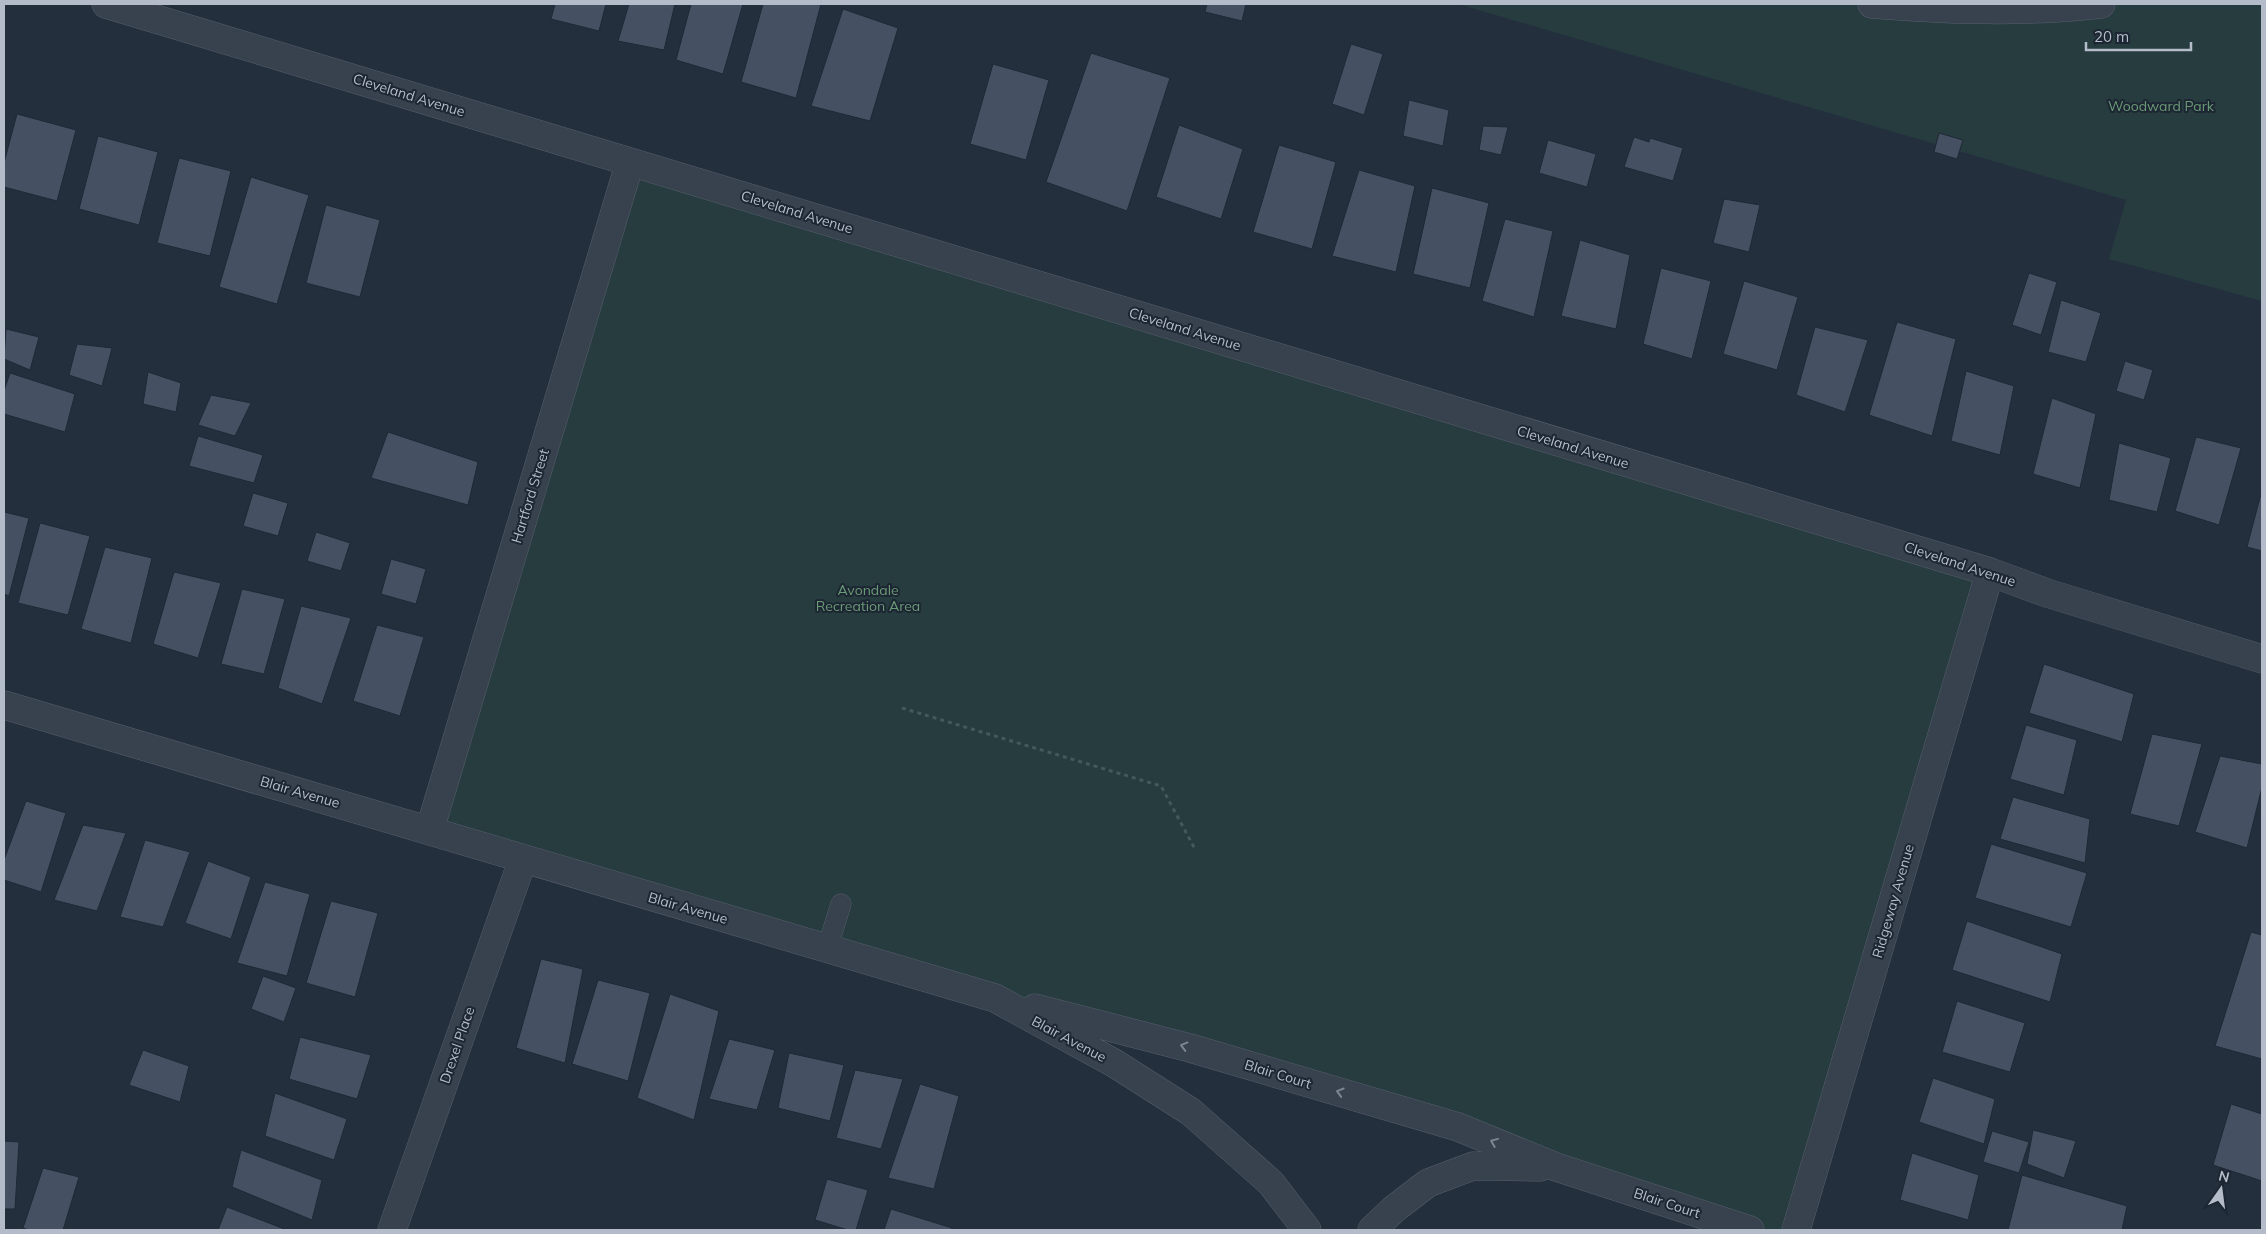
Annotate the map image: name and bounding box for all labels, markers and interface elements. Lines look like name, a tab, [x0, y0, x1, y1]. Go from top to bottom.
scale bar	[2086, 20, 2191, 52]
text: 20 m	[2094, 27, 2129, 46]
street label: Cleveland Avenue	[351, 69, 467, 121]
park label: Woodward Park	[2108, 97, 2215, 115]
street label: Cleveland Avenue	[739, 186, 855, 238]
street label: Cleveland Avenue	[1127, 303, 1243, 355]
street label: Cleveland Avenue	[1515, 421, 1631, 473]
street label: Hartford Street	[507, 447, 553, 545]
street label: Cleveland Avenue	[1902, 537, 2018, 591]
park label: Avondale Recreation Area	[816, 581, 920, 615]
street label: Blair Avenue	[258, 772, 342, 812]
street label: Ridgeway Avenue	[1868, 842, 1918, 960]
street label: Blair Avenue	[646, 888, 730, 928]
street label: Drexel Place	[435, 1004, 479, 1086]
street label: Blair Avenue	[1029, 1012, 1109, 1066]
one-way arrow	[1180, 1042, 1188, 1052]
street label: Blair Court	[1242, 1055, 1314, 1093]
one-way arrow	[1336, 1088, 1344, 1098]
one-way arrow	[1490, 1138, 1499, 1148]
north arrow	[2196, 1164, 2246, 1214]
text: N	[2217, 1166, 2231, 1186]
street label: Blair Court	[1631, 1184, 1703, 1222]

